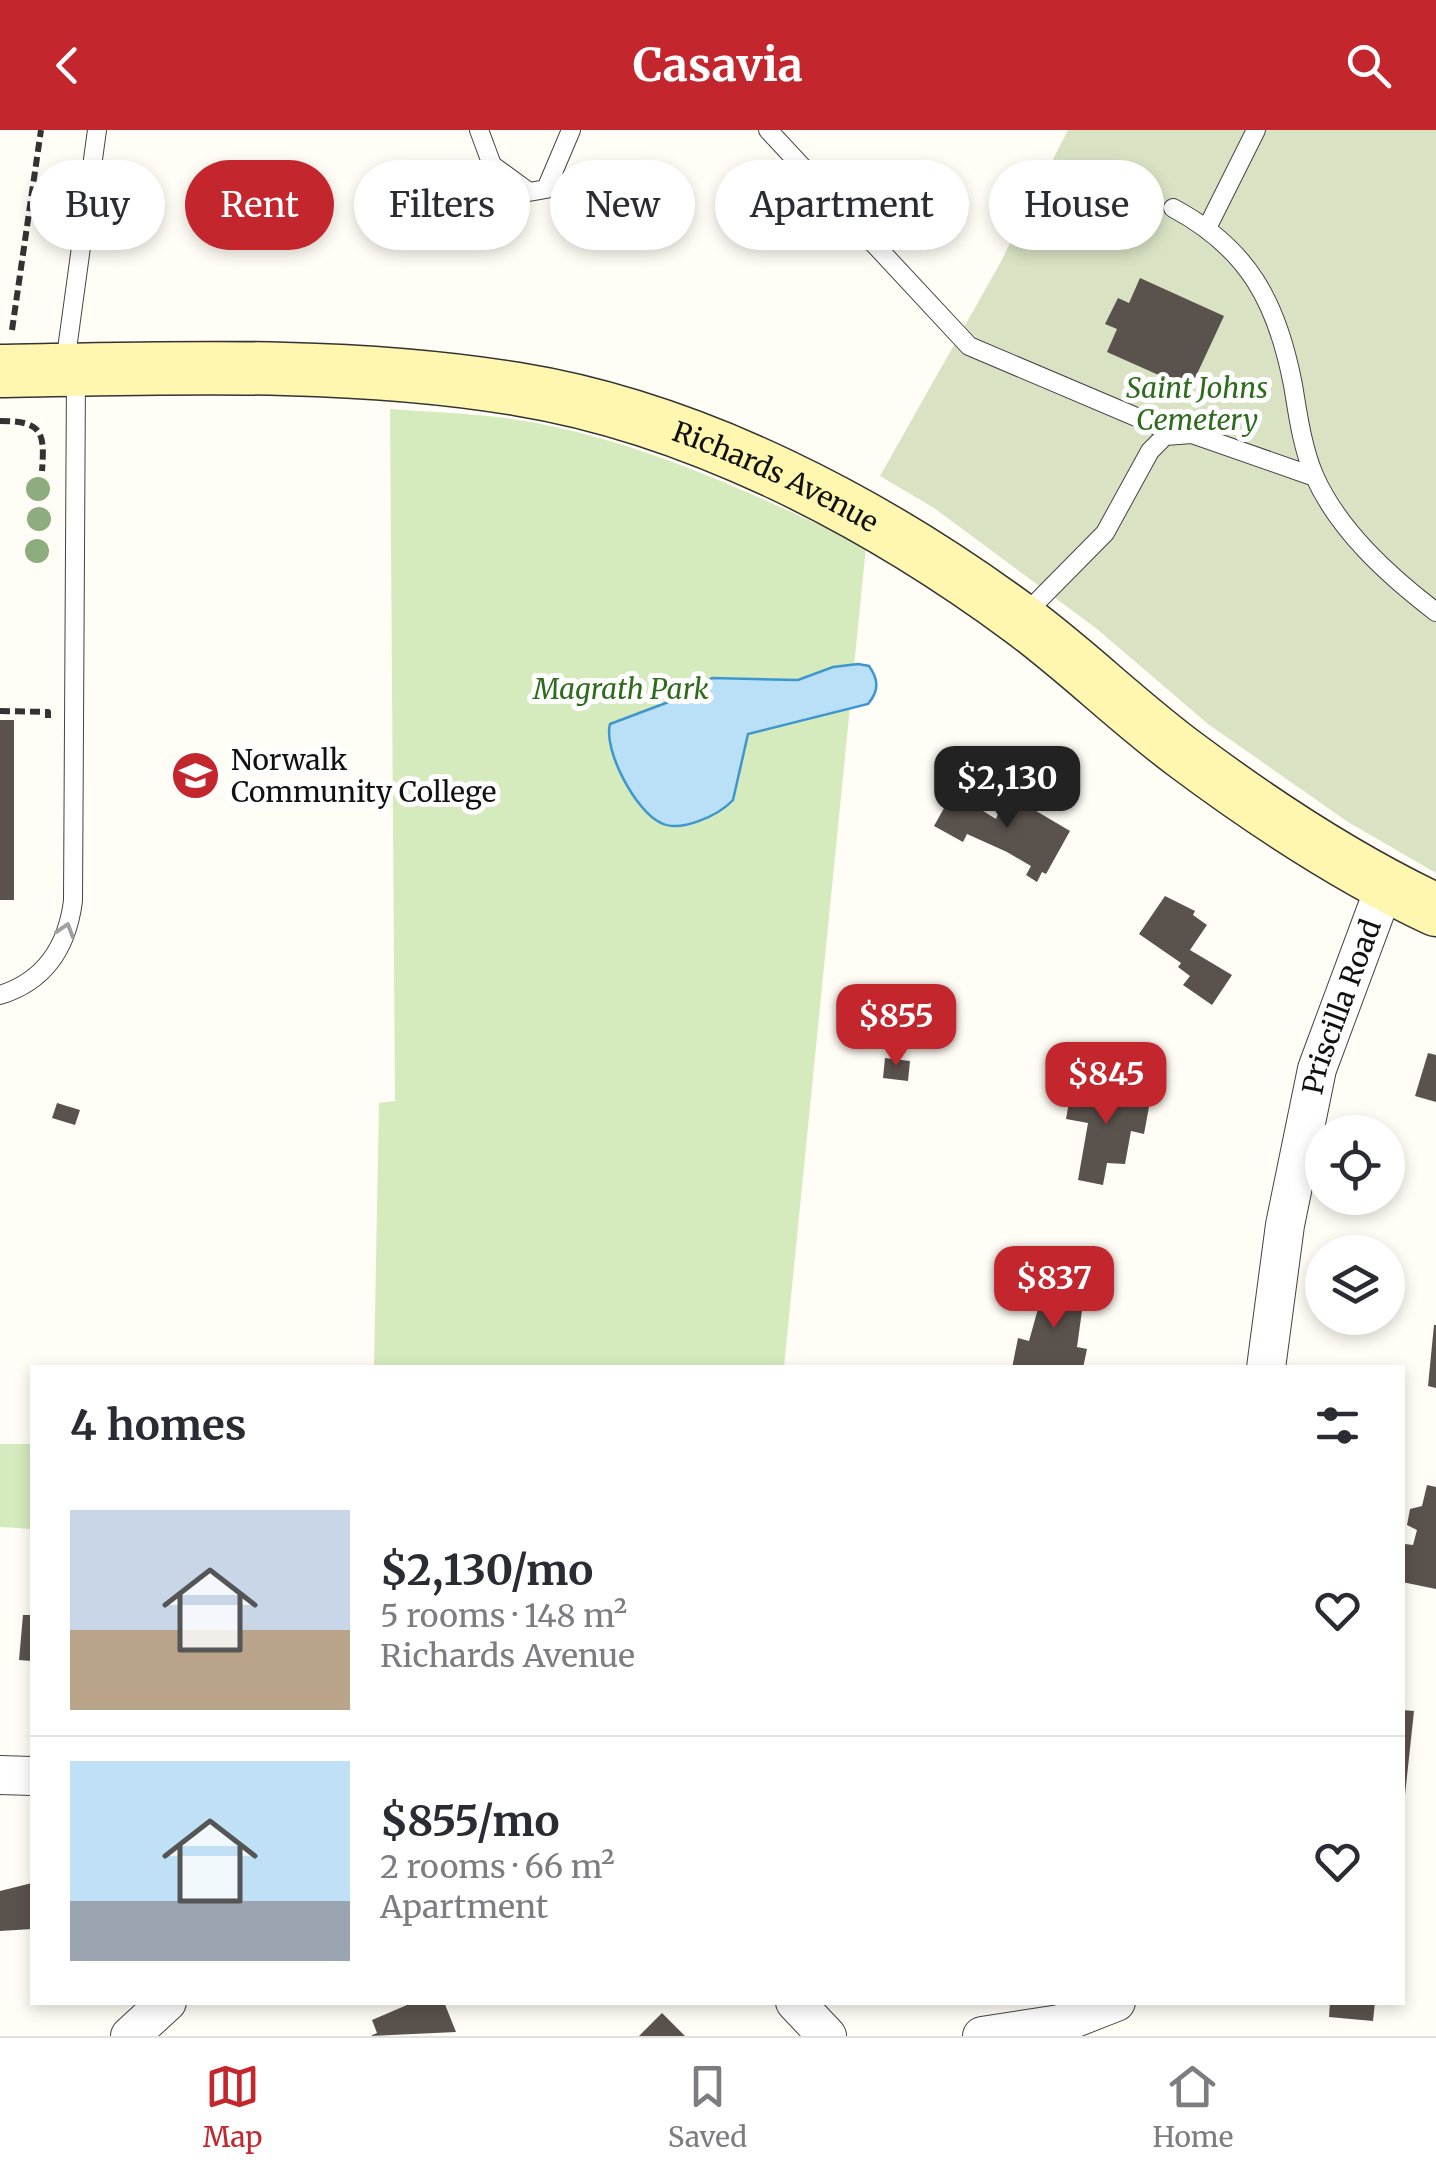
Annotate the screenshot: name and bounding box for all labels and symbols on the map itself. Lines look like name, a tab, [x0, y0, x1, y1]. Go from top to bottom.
park label: Saint Johns Cemetery	[1126, 370, 1268, 438]
street label: Richards Avenue	[668, 413, 885, 540]
park label: Magrath Park	[532, 671, 709, 707]
place label: Norwalk Community College	[231, 742, 496, 810]
pin: $2,130	[926, 746, 1088, 831]
school or university icon: Norwalk Community College	[170, 750, 222, 802]
street label: Priscilla Road	[1294, 914, 1389, 1097]
one-way arrow	[54, 922, 75, 939]
pin: $855	[837, 984, 955, 1069]
pin: $845	[1047, 1042, 1165, 1127]
pin: $837	[995, 1246, 1113, 1331]

